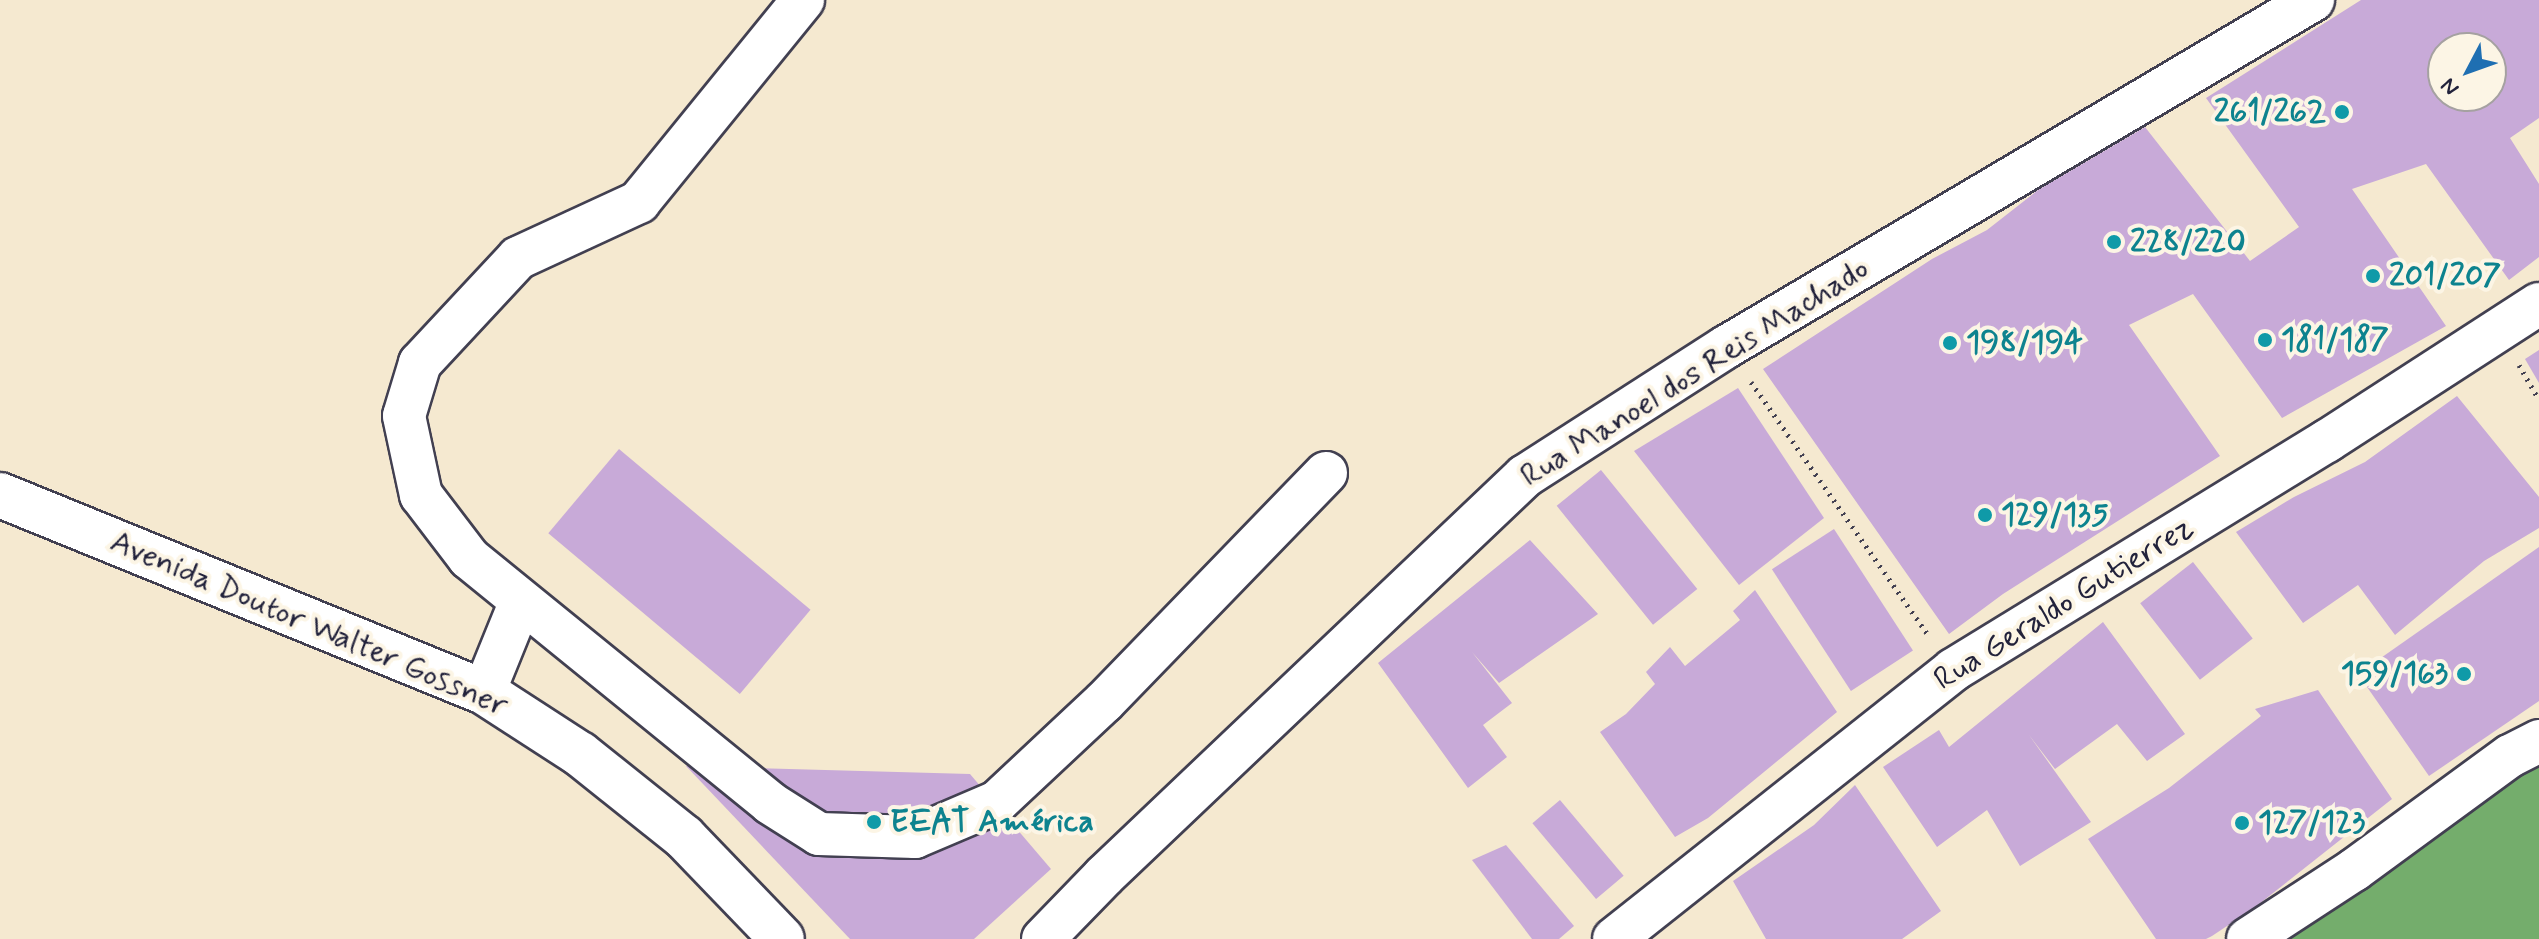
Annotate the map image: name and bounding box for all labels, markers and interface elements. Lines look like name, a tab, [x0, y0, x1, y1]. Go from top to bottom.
north arrow	[2427, 32, 2507, 112]
text: N	[2435, 72, 2466, 101]
place label: 261/262	[2214, 93, 2326, 131]
marker: 261/262	[2333, 103, 2351, 121]
place label: 228/220	[2130, 223, 2246, 261]
marker: 228/220	[2105, 233, 2123, 251]
street label: Rua Manoel dos Reis Machado	[1517, 252, 1873, 494]
place label: 201/207	[2389, 257, 2501, 295]
marker: 201/207	[2364, 267, 2382, 285]
place label: 181/187	[2281, 321, 2389, 359]
place label: 198/194	[1966, 324, 2083, 362]
marker: 181/187	[2256, 331, 2274, 349]
marker: 198/194	[1941, 334, 1959, 352]
place label: 129/135	[2001, 496, 2109, 534]
marker: 129/135	[1976, 506, 1994, 524]
street label: Rua Geraldo Gutierrez	[1929, 510, 2199, 698]
street label: Avenida Doutor Walter Gossner	[108, 524, 510, 724]
place label: 159/163	[2341, 655, 2448, 693]
marker: 159/163	[2455, 665, 2473, 683]
place label: EEAT América	[890, 803, 1089, 841]
place label: 127/123	[2258, 804, 2365, 842]
marker: EEAT América	[865, 813, 883, 831]
marker: 127/123	[2233, 814, 2251, 832]

